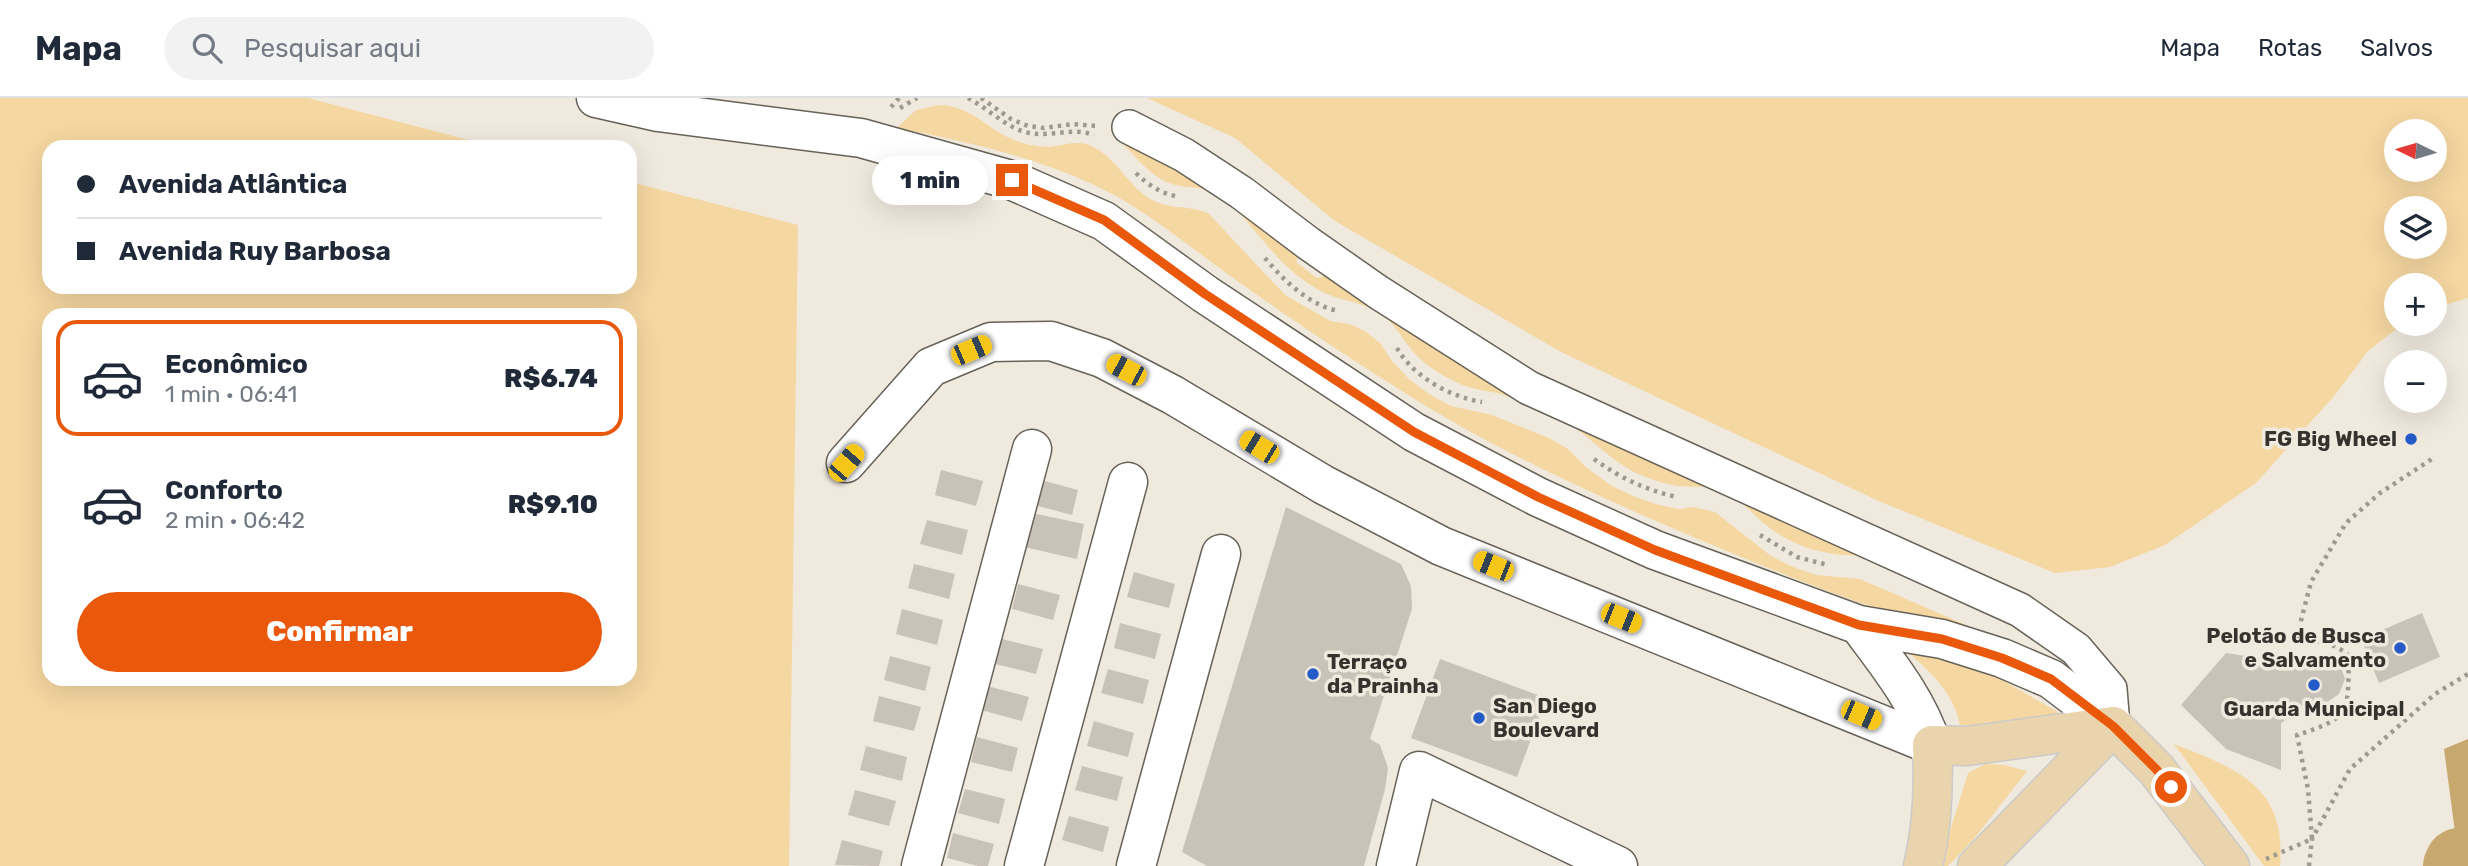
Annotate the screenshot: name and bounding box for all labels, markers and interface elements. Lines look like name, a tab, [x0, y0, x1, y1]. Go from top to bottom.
search box	[164, 17, 654, 80]
text: Mapa	[35, 29, 122, 68]
icon: search	[188, 29, 226, 67]
text: Pesquisar aqui	[244, 33, 421, 64]
text: Mapa	[2160, 34, 2220, 62]
text: Rotas	[2258, 34, 2322, 62]
text: Salvos	[2360, 34, 2433, 62]
north arrow	[2384, 119, 2446, 182]
map controls	[2384, 119, 2447, 413]
callout: 1 min	[872, 155, 988, 204]
route end	[996, 164, 1028, 196]
text: 1 min	[900, 166, 960, 194]
text: Avenida Atlântica	[119, 169, 347, 200]
button: layers	[2384, 196, 2447, 259]
text: Avenida Ruy Barbosa	[119, 236, 391, 267]
button: +	[2384, 273, 2447, 336]
car	[948, 332, 995, 368]
icon: car	[81, 347, 144, 410]
text: Econômico	[165, 349, 308, 380]
button: −	[2384, 350, 2447, 413]
car	[1103, 351, 1150, 389]
text: R$6.74	[504, 363, 598, 394]
text: 1 min · 06:41	[165, 380, 297, 408]
place label: FG Big Wheel	[2264, 426, 2397, 451]
car	[1236, 427, 1283, 467]
marker: FG Big Wheel	[2403, 431, 2419, 447]
car	[825, 440, 868, 486]
icon: car	[81, 473, 144, 536]
text: Conforto	[165, 475, 283, 506]
text: R$9.10	[508, 489, 598, 520]
text: 2 min · 06:42	[165, 506, 305, 534]
car	[1470, 548, 1517, 584]
button: Confirmar	[77, 592, 602, 672]
car	[1598, 600, 1645, 636]
place label: Pelotão de Busca e Salvamento	[2206, 623, 2386, 672]
marker: Pelotão de Busca e Salvamento	[2392, 640, 2408, 656]
place label: Terraço da Prainha	[1327, 649, 1439, 698]
marker: Terraço da Prainha	[1305, 666, 1321, 682]
marker: Guarda Municipal	[2306, 677, 2322, 693]
place label: San Diego Boulevard	[1493, 693, 1599, 742]
place label: Guarda Municipal	[2224, 696, 2404, 721]
car	[1838, 697, 1885, 733]
marker: San Diego Boulevard	[1471, 710, 1487, 726]
route start	[2155, 771, 2187, 803]

